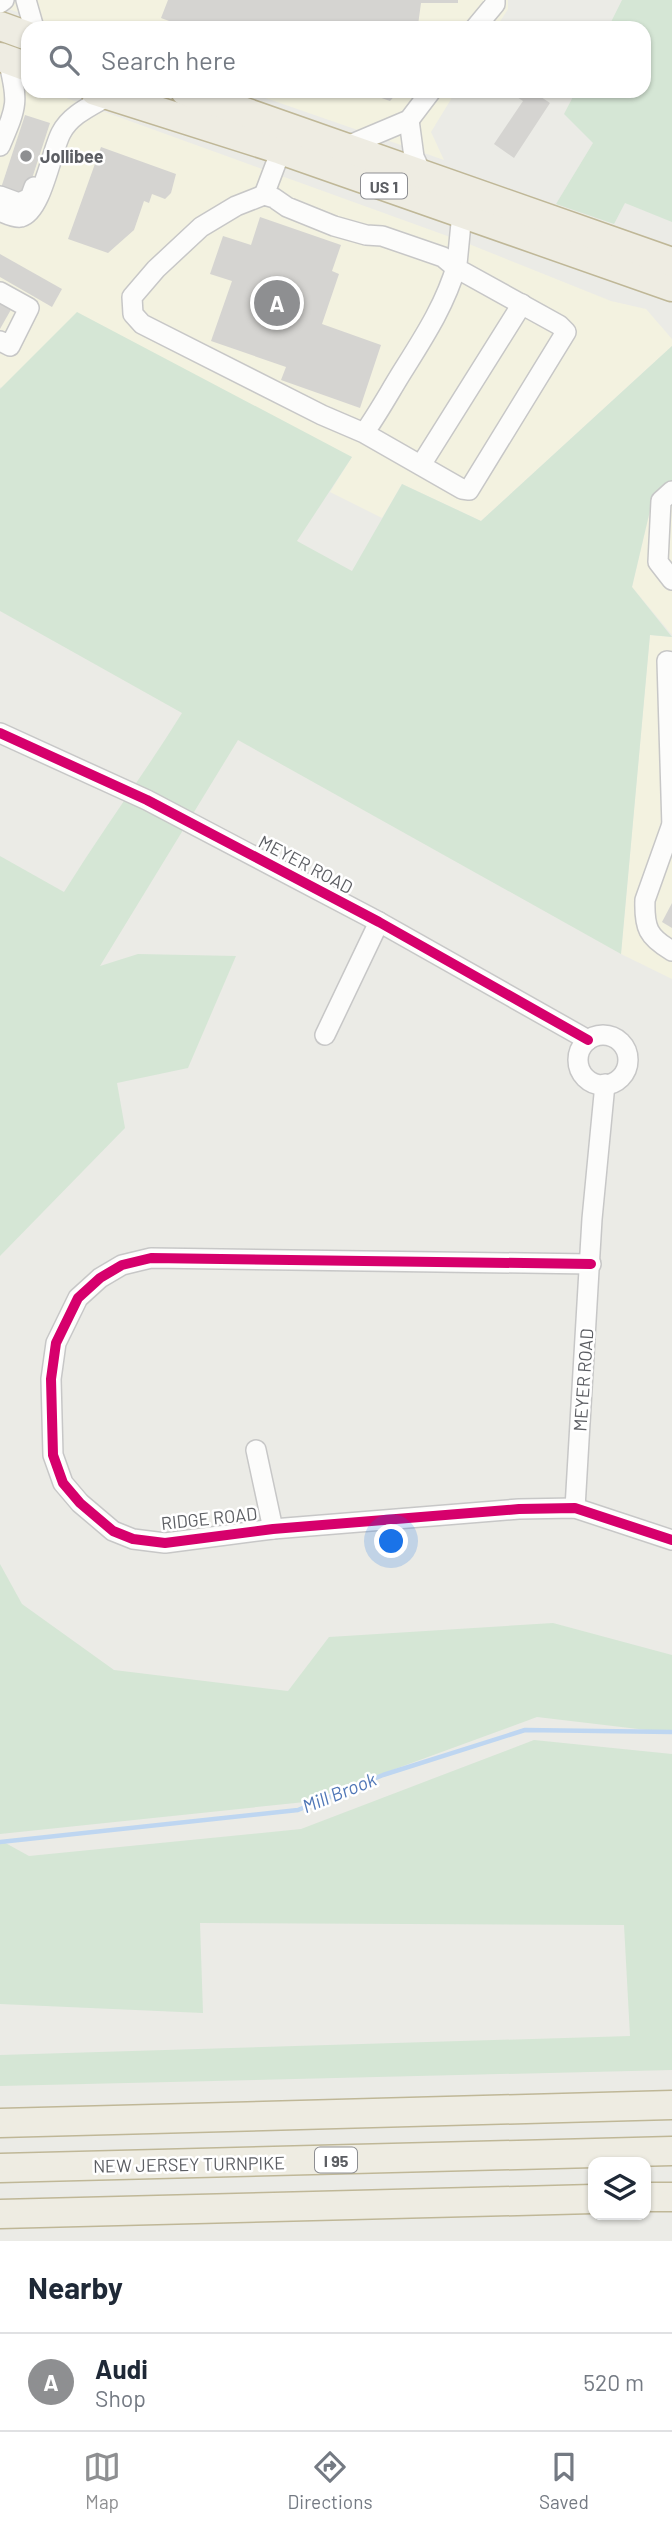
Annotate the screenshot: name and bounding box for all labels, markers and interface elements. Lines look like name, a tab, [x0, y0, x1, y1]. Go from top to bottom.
search box	[21, 21, 651, 98]
icon: search	[45, 41, 83, 79]
text: Search here	[101, 44, 236, 75]
place label: Jollibee	[40, 145, 104, 167]
marker: Jollibee	[18, 148, 34, 164]
road number: US 1	[361, 174, 407, 198]
pin: A	[254, 277, 300, 329]
street label: MEYER ROAD	[255, 830, 357, 898]
street label: MEYER ROAD	[568, 1328, 598, 1432]
street label: RIDGE ROAD	[160, 1502, 258, 1534]
your location	[374, 1524, 408, 1558]
water label: Mill Brook	[299, 1767, 380, 1817]
road number: I 95	[315, 2148, 357, 2172]
street label: NEW JERSEY TURNPIKE	[93, 2151, 285, 2177]
map controls	[588, 2157, 651, 2220]
button: layers	[588, 2157, 651, 2220]
text: Nearby	[28, 2269, 123, 2305]
text: Audi	[95, 2353, 148, 2384]
text: A	[43, 2368, 59, 2396]
text: 520 m	[583, 2368, 644, 2396]
text: Shop	[95, 2384, 146, 2412]
tab: Map	[83, 2448, 121, 2513]
tab: Directions	[288, 2448, 373, 2513]
tab: Saved	[539, 2448, 589, 2513]

